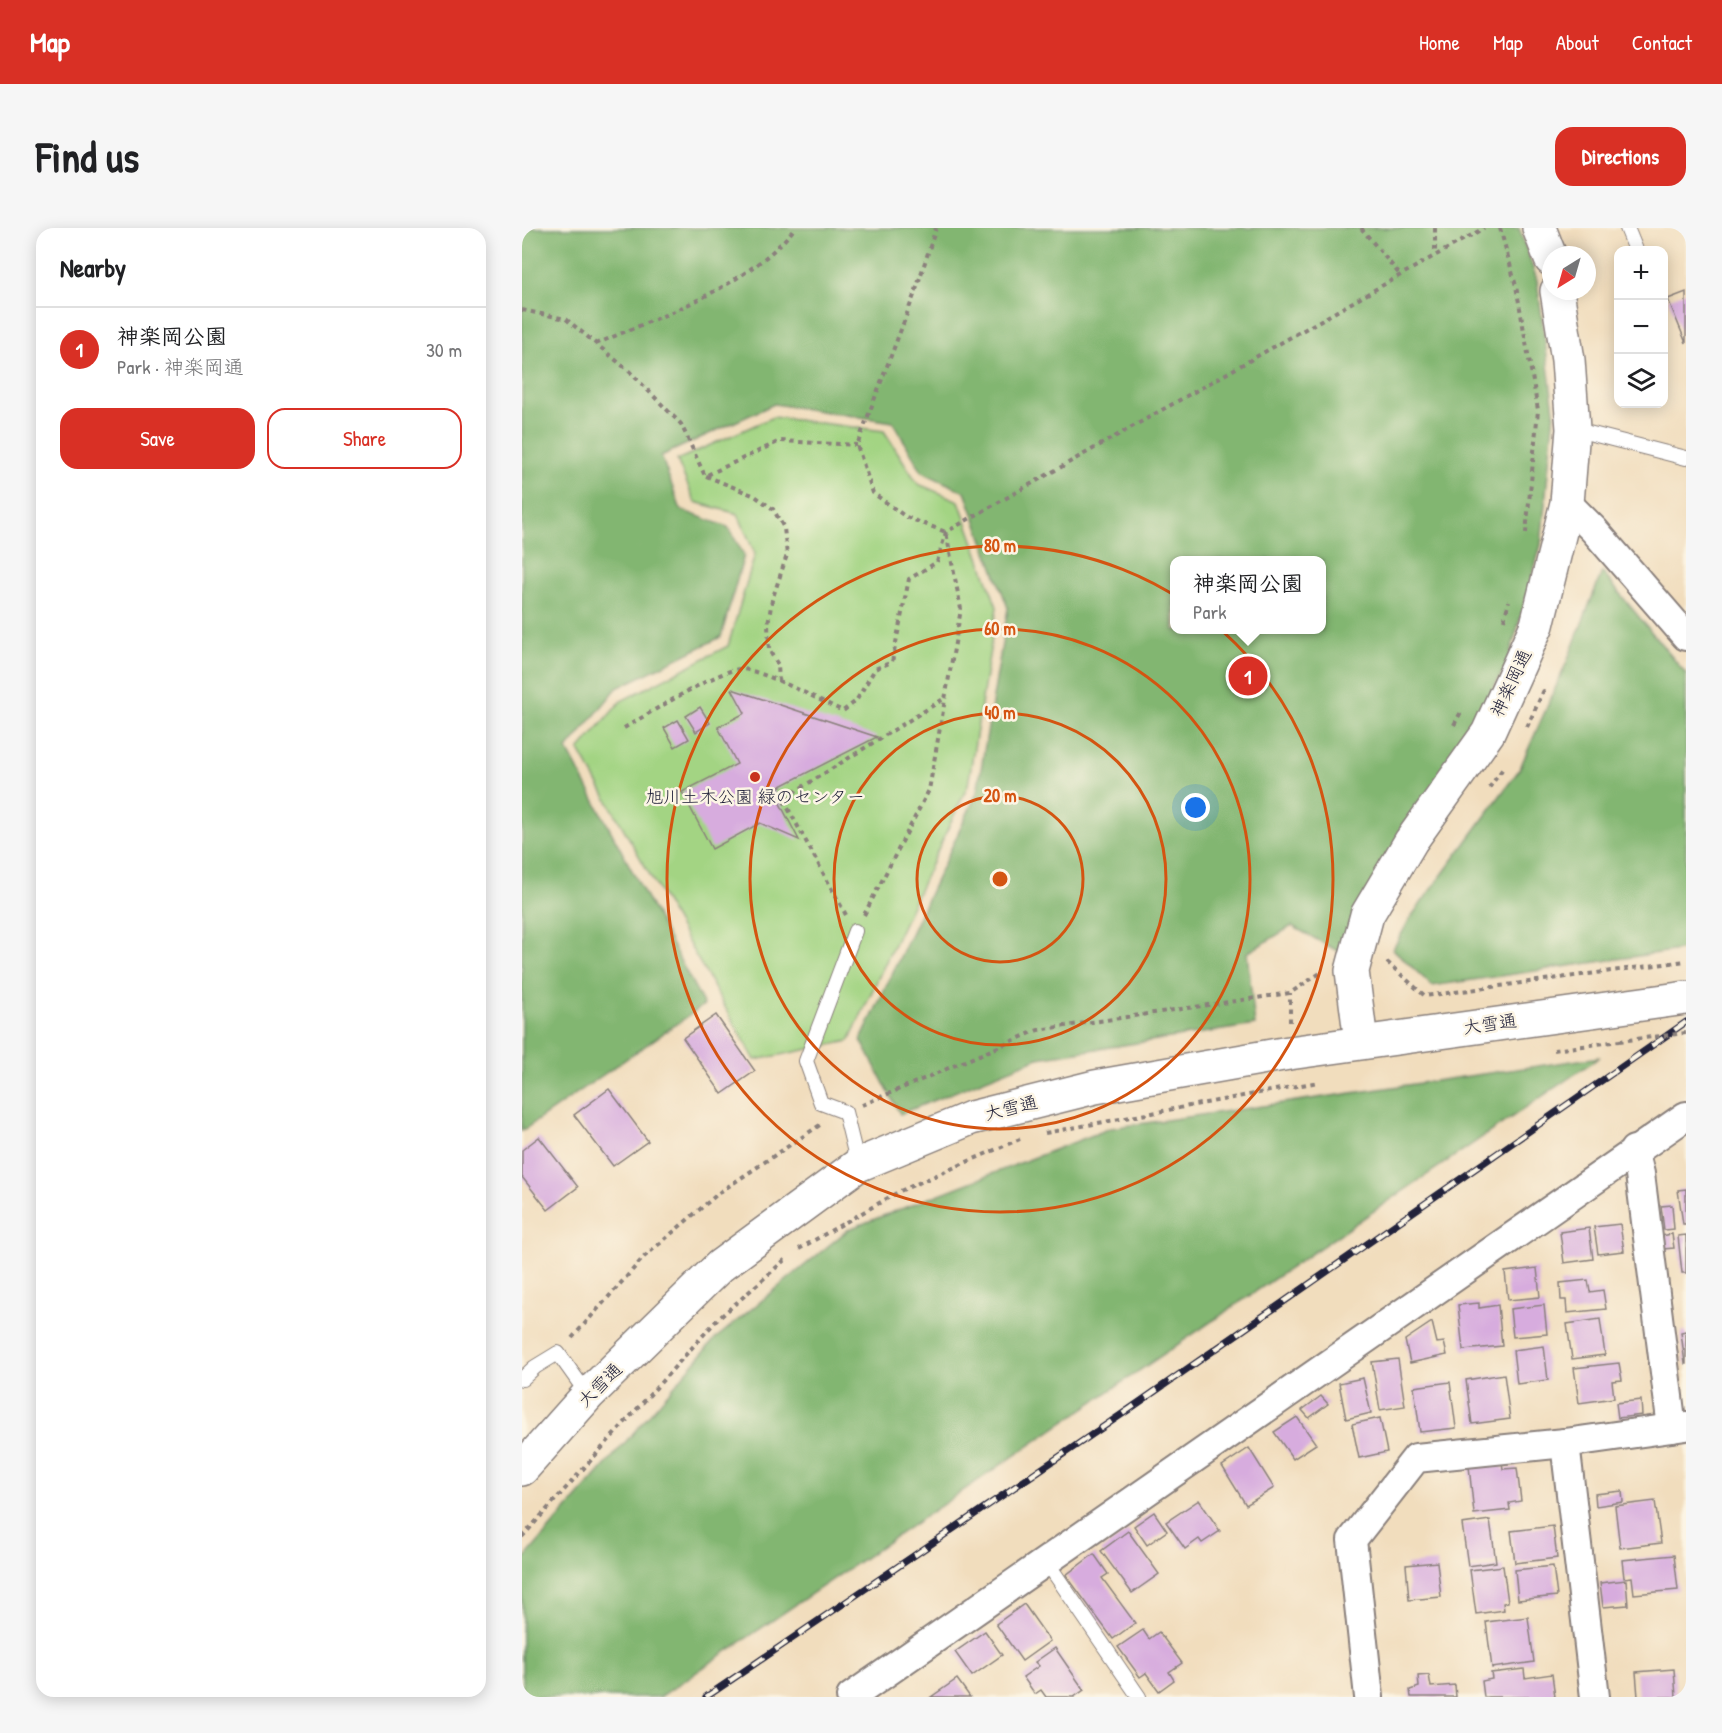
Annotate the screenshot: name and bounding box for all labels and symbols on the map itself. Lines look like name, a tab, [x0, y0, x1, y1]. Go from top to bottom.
north arrow	[1542, 246, 1596, 300]
text: 80 m	[984, 533, 1016, 558]
text: 60 m	[984, 616, 1016, 641]
street label: 神楽岡通	[1484, 645, 1537, 721]
pin: 1	[1228, 654, 1268, 698]
text: 40 m	[984, 700, 1016, 725]
marker: 旭川土木公園 緑のセンター	[748, 770, 762, 784]
text: 20 m	[984, 783, 1016, 808]
place label: 旭川土木公園 緑のセンター	[645, 784, 865, 809]
your location	[1181, 793, 1210, 822]
centre of rings	[990, 869, 1010, 889]
street label: 大雪通	[1461, 1007, 1518, 1040]
street label: 大雪通	[982, 1089, 1040, 1126]
street label: 大雪通	[572, 1357, 628, 1413]

